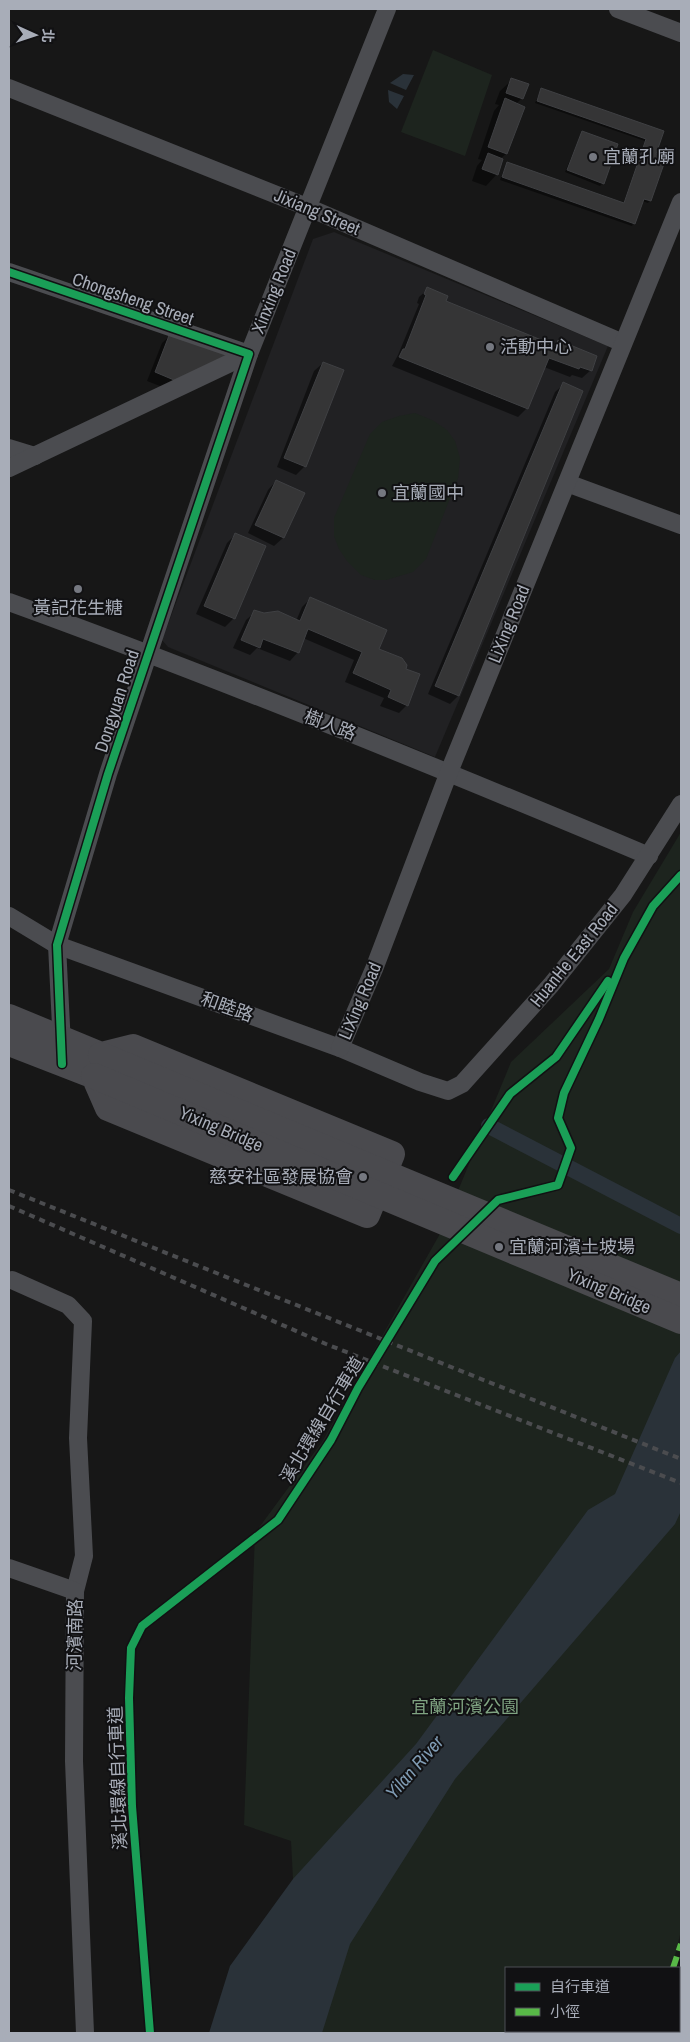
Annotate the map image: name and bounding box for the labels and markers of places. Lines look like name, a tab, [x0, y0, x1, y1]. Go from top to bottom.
place label: 宜蘭孔廟	[603, 144, 675, 169]
marker: 宜蘭孔廟	[587, 151, 599, 163]
place label: 活動中心	[500, 334, 572, 359]
marker: 活動中心	[484, 341, 496, 353]
place label: 宜蘭國中	[392, 480, 464, 505]
marker: 宜蘭國中	[376, 487, 388, 499]
marker: 黃記花生糖	[72, 583, 84, 595]
place label: 黃記花生糖	[33, 595, 123, 620]
place label: 慈安社區發展協會	[209, 1164, 353, 1189]
marker: 慈安社區發展協會	[357, 1171, 369, 1183]
place label: 宜蘭河濱土坡場	[509, 1234, 635, 1259]
marker: 宜蘭河濱土坡場	[493, 1241, 505, 1253]

